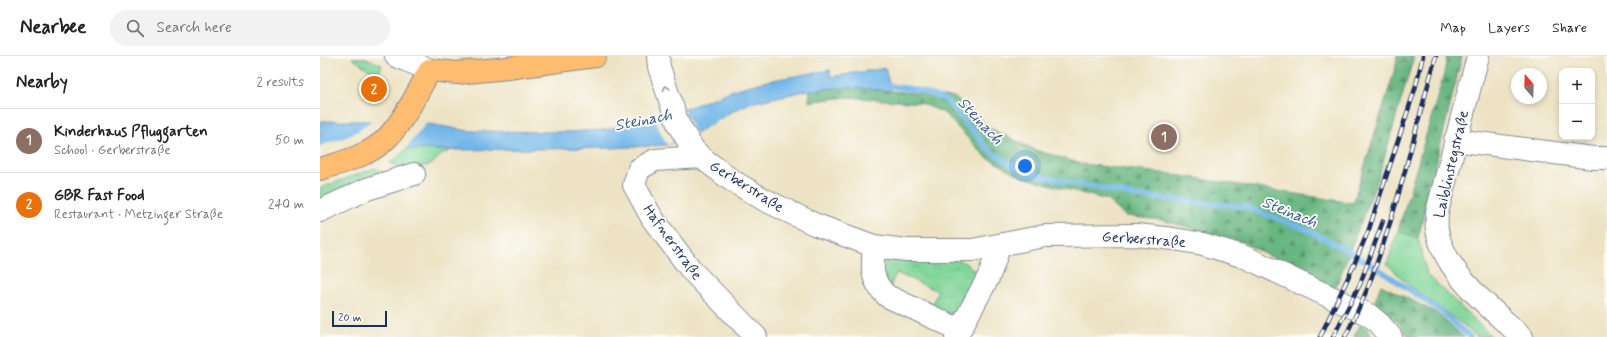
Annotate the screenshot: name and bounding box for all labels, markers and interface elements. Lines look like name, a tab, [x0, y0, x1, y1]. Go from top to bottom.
search box	[110, 10, 390, 46]
text: Nearbee	[20, 15, 86, 40]
icon: search	[124, 17, 146, 39]
text: Search here	[156, 18, 232, 38]
text: Map	[1440, 19, 1466, 37]
text: Layers	[1488, 19, 1530, 37]
text: Share	[1552, 19, 1587, 37]
north arrow	[1511, 68, 1547, 104]
map controls	[1559, 68, 1595, 140]
button: +	[1559, 68, 1595, 104]
text: Nearby	[16, 71, 68, 93]
text: 2 results	[257, 74, 304, 91]
pin: 2	[361, 74, 387, 104]
one-way arrow	[662, 84, 671, 91]
water label: Steinach	[952, 93, 1008, 150]
button: −	[1559, 104, 1595, 140]
water label: Steinach	[613, 105, 674, 136]
street label: Laiblinstegstraße	[1430, 108, 1474, 220]
text: Kinderhaus Pfluggarten	[54, 122, 208, 142]
pin: 1	[1151, 122, 1177, 152]
text: 1	[26, 132, 32, 149]
text: 50 m	[275, 132, 304, 149]
text: School · Gerberstraße	[54, 142, 171, 159]
street label: Gerberstraße	[705, 156, 788, 218]
your location	[1015, 156, 1035, 176]
text: GBR Fast Food	[54, 186, 145, 206]
water label: Steinach	[1259, 192, 1320, 233]
text: 2	[26, 196, 32, 213]
text: 240 m	[268, 196, 304, 213]
street label: Hafnerstraße	[638, 201, 706, 284]
text: Restaurant · Metzinger Straße	[54, 206, 223, 223]
street label: Gerberstraße	[1101, 227, 1187, 253]
scale bar	[332, 309, 387, 328]
text: 20 m	[338, 311, 361, 325]

